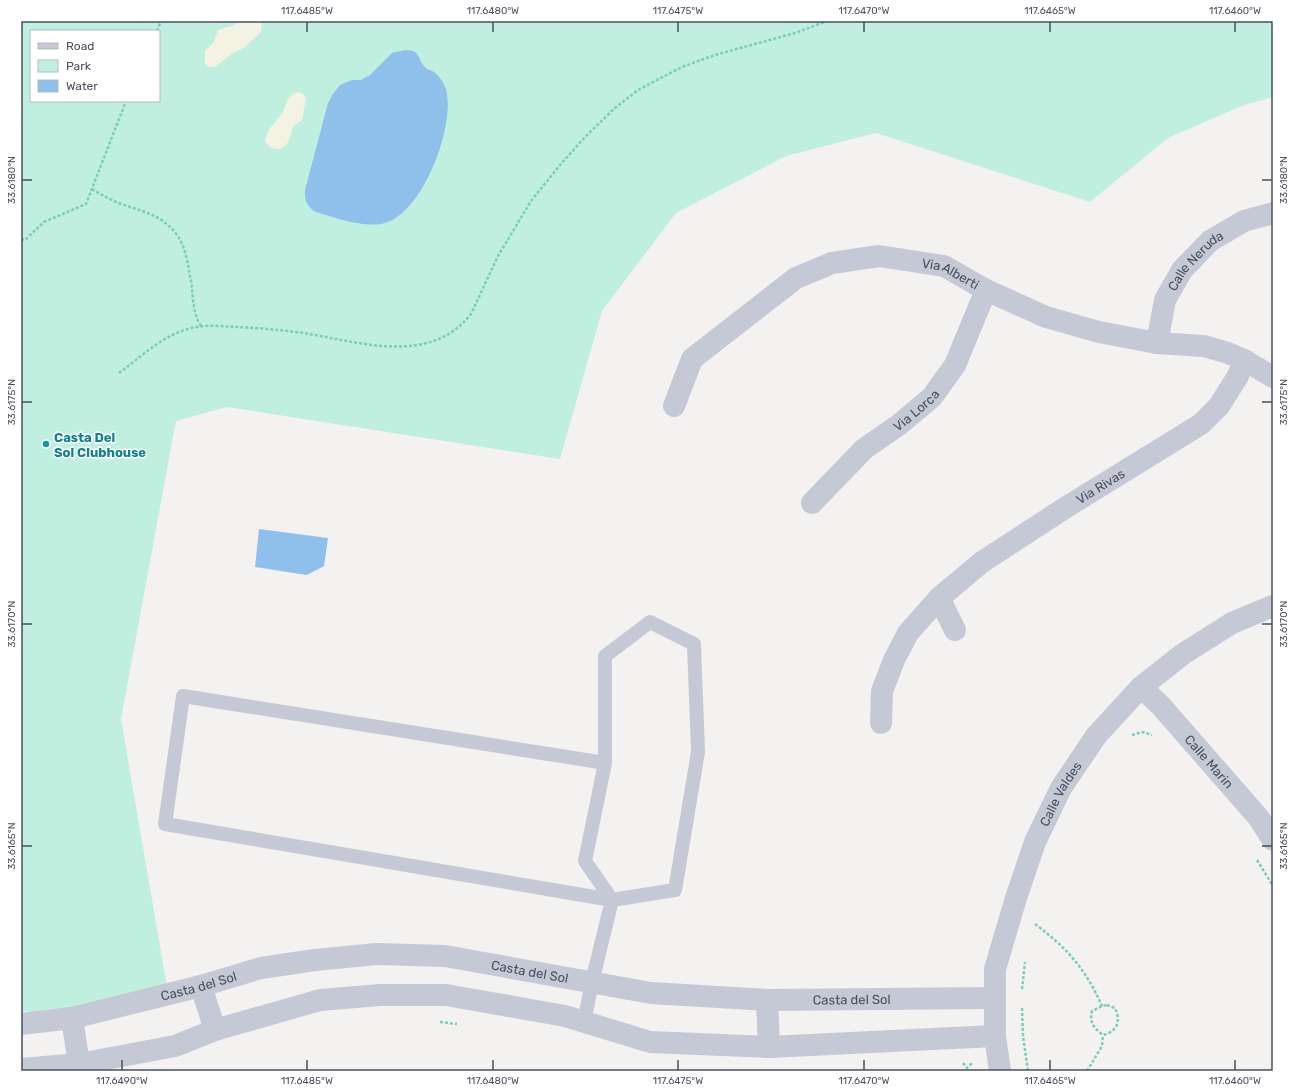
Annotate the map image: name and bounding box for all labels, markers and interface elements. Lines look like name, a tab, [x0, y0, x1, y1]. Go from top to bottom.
text: 117.6485°W	[281, 5, 333, 17]
text: 117.6480°W	[467, 5, 519, 17]
text: 117.6475°W	[653, 5, 703, 17]
text: 117.6470°W	[839, 5, 889, 17]
text: 117.6465°W	[1024, 5, 1076, 17]
text: 117.6460°W	[1209, 5, 1261, 17]
legend	[30, 30, 160, 102]
text: Road	[66, 39, 94, 53]
text: Park	[66, 59, 92, 73]
text: Water	[66, 79, 98, 93]
text: 33.6180°N	[6, 156, 18, 204]
text: 33.6180°N	[1278, 156, 1290, 204]
street label: Calle Neruda	[1165, 228, 1226, 294]
street label: Via Alberti	[921, 256, 982, 293]
text: 33.6175°N	[6, 379, 18, 425]
text: 33.6175°N	[1278, 379, 1290, 425]
street label: Via Lorca	[890, 387, 943, 434]
place label: Casta Del Sol Clubhouse	[54, 430, 146, 460]
marker: Casta Del Sol Clubhouse	[41, 439, 51, 449]
street label: Via Rivas	[1073, 466, 1128, 507]
text: 33.6170°N	[6, 601, 18, 647]
text: 33.6170°N	[1278, 601, 1290, 647]
street label: Calle Marin	[1182, 732, 1236, 791]
street label: Calle Valdes	[1037, 758, 1085, 829]
text: 33.6165°N	[6, 822, 18, 870]
text: 33.6165°N	[1278, 822, 1290, 870]
street label: Casta del Sol	[490, 957, 569, 986]
street label: Casta del Sol	[159, 969, 239, 1004]
street label: Casta del Sol	[813, 992, 891, 1008]
text: 117.6490°W	[96, 1075, 148, 1087]
text: 117.6485°W	[281, 1075, 333, 1087]
text: 117.6480°W	[467, 1075, 519, 1087]
text: 117.6475°W	[653, 1075, 703, 1087]
text: 117.6470°W	[839, 1075, 889, 1087]
text: 117.6465°W	[1024, 1075, 1076, 1087]
text: 117.6460°W	[1209, 1075, 1261, 1087]

